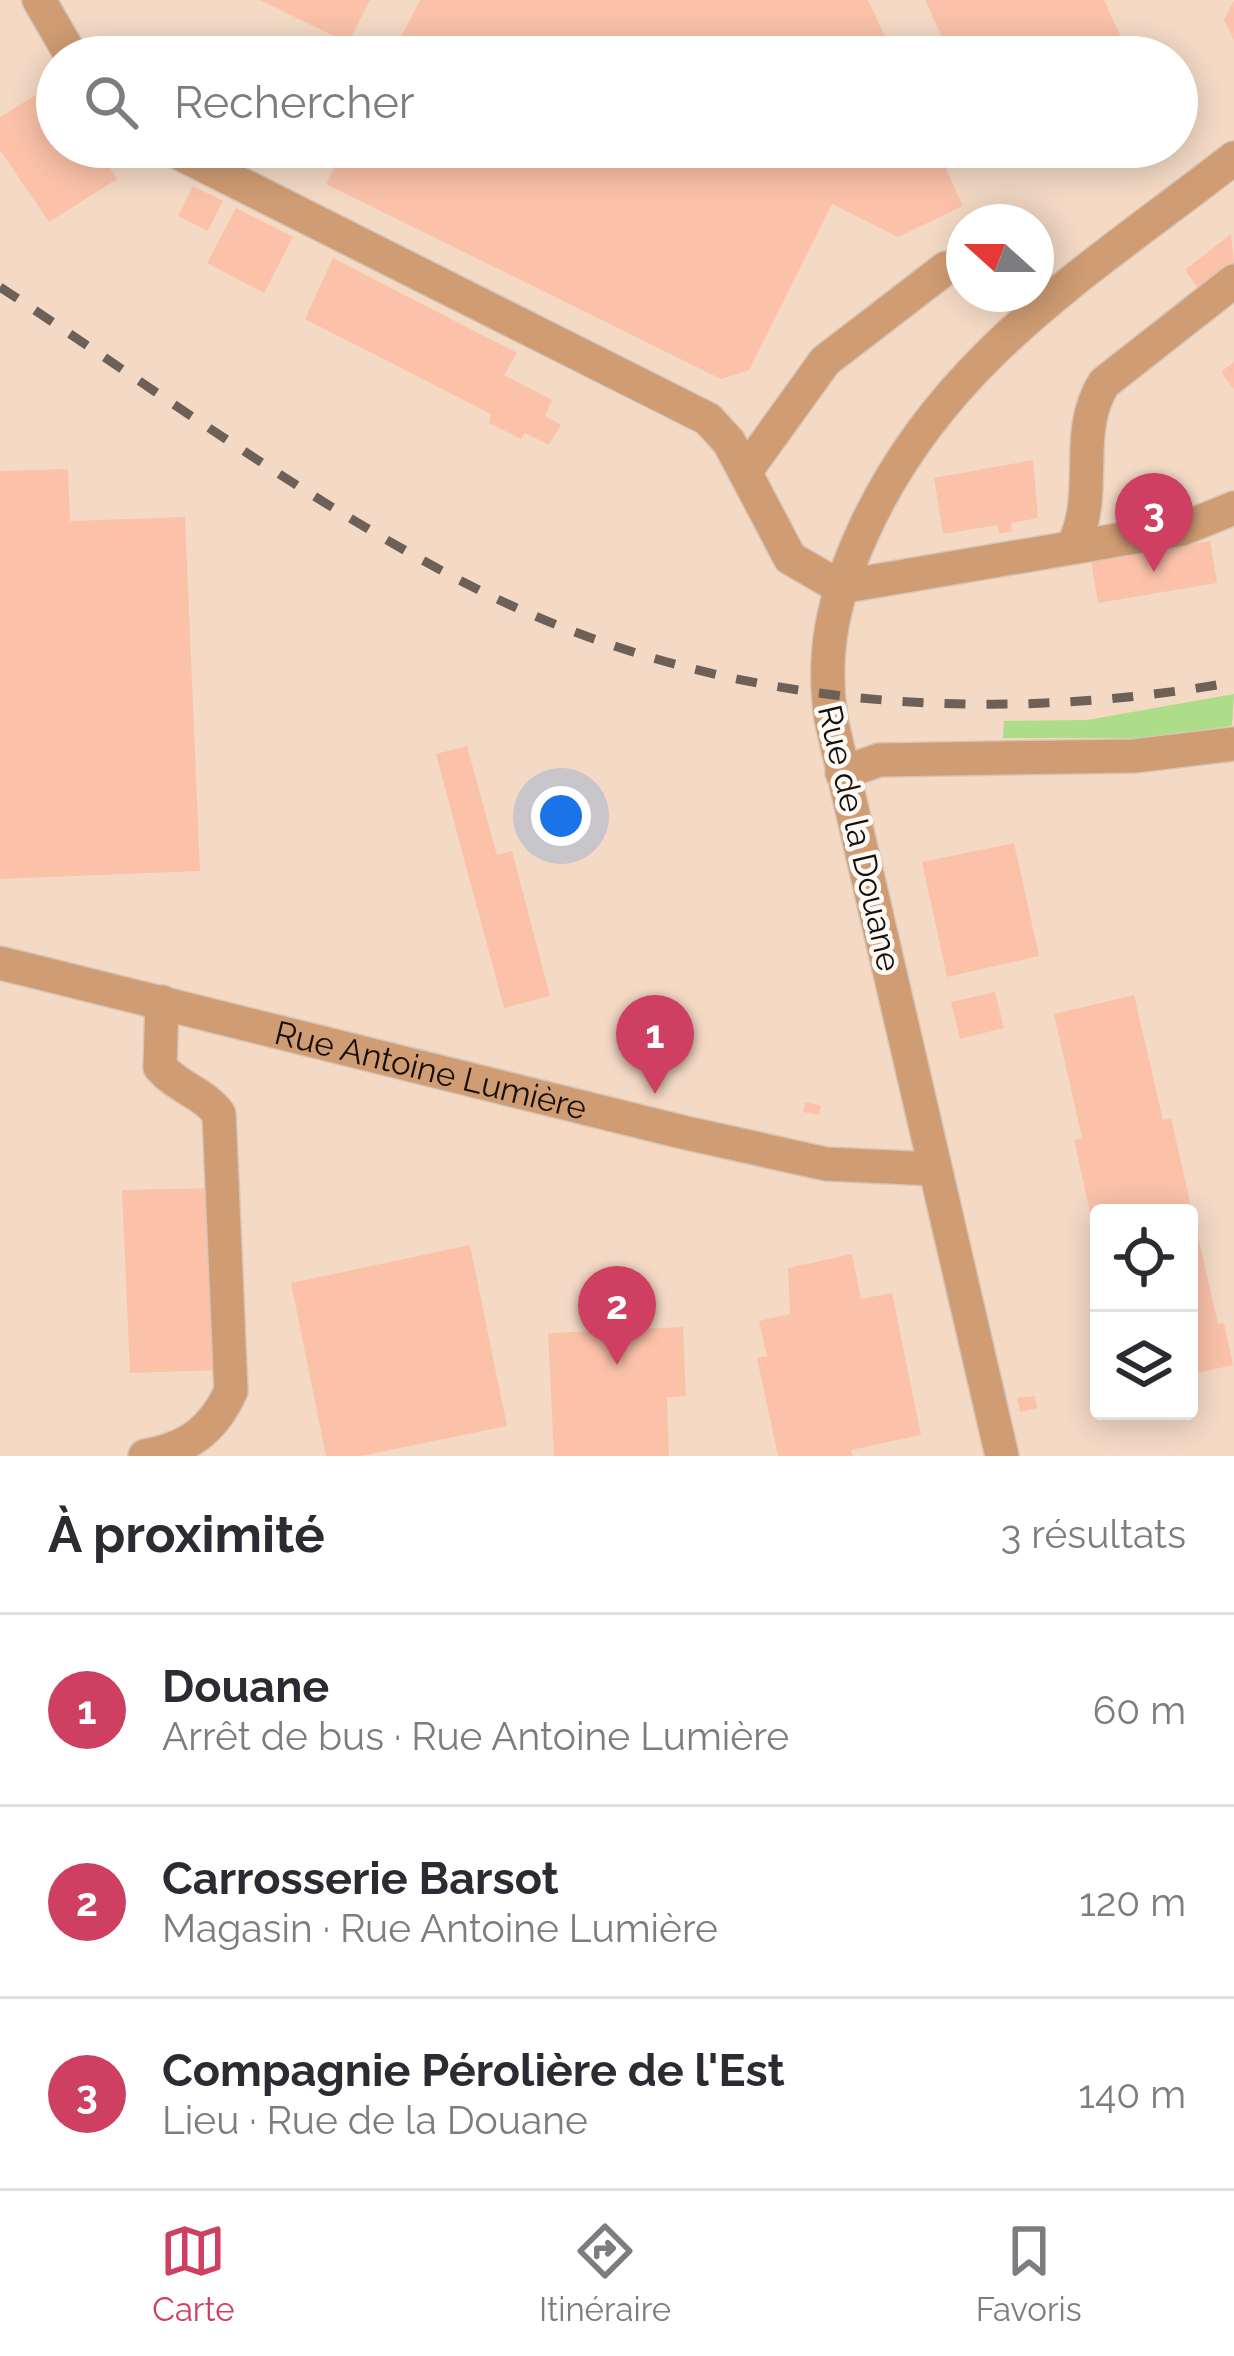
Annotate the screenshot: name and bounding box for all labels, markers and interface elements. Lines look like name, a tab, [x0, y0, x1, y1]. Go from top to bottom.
search box	[36, 36, 1198, 168]
icon: search	[78, 69, 144, 135]
text: Rechercher	[174, 76, 415, 129]
north arrow	[946, 204, 1054, 312]
pin: 3	[1115, 473, 1193, 572]
street label: Rue de la Douane	[810, 701, 909, 975]
your location	[531, 786, 591, 846]
pin: 1	[616, 995, 694, 1094]
street label: Rue Antoine Lumière	[271, 1013, 591, 1128]
map controls	[1090, 1204, 1198, 1420]
button: locate	[1090, 1204, 1198, 1312]
pin: 2	[578, 1266, 656, 1365]
button: layers	[1090, 1312, 1198, 1420]
text: À proximité	[48, 1504, 325, 1564]
text: 3 résultats	[1001, 1511, 1186, 1557]
text: Douane	[162, 1660, 329, 1713]
text: 1	[77, 1687, 97, 1733]
text: 60 m	[1093, 1687, 1186, 1733]
text: Arrêt de bus · Rue Antoine Lumière	[162, 1713, 789, 1759]
text: Carrosserie Barsot	[162, 1852, 559, 1905]
text: 2	[76, 1879, 98, 1925]
text: 120 m	[1079, 1879, 1186, 1925]
text: Magasin · Rue Antoine Lumière	[162, 1905, 718, 1951]
text: Compagnie Pérolière de l'Est	[162, 2044, 785, 2097]
text: 3	[76, 2071, 98, 2117]
text: 140 m	[1078, 2071, 1186, 2117]
text: Lieu · Rue de la Douane	[162, 2097, 588, 2143]
tab: Carte	[152, 2218, 235, 2329]
tab: Itinéraire	[539, 2218, 671, 2329]
tab: Favoris	[976, 2218, 1082, 2329]

